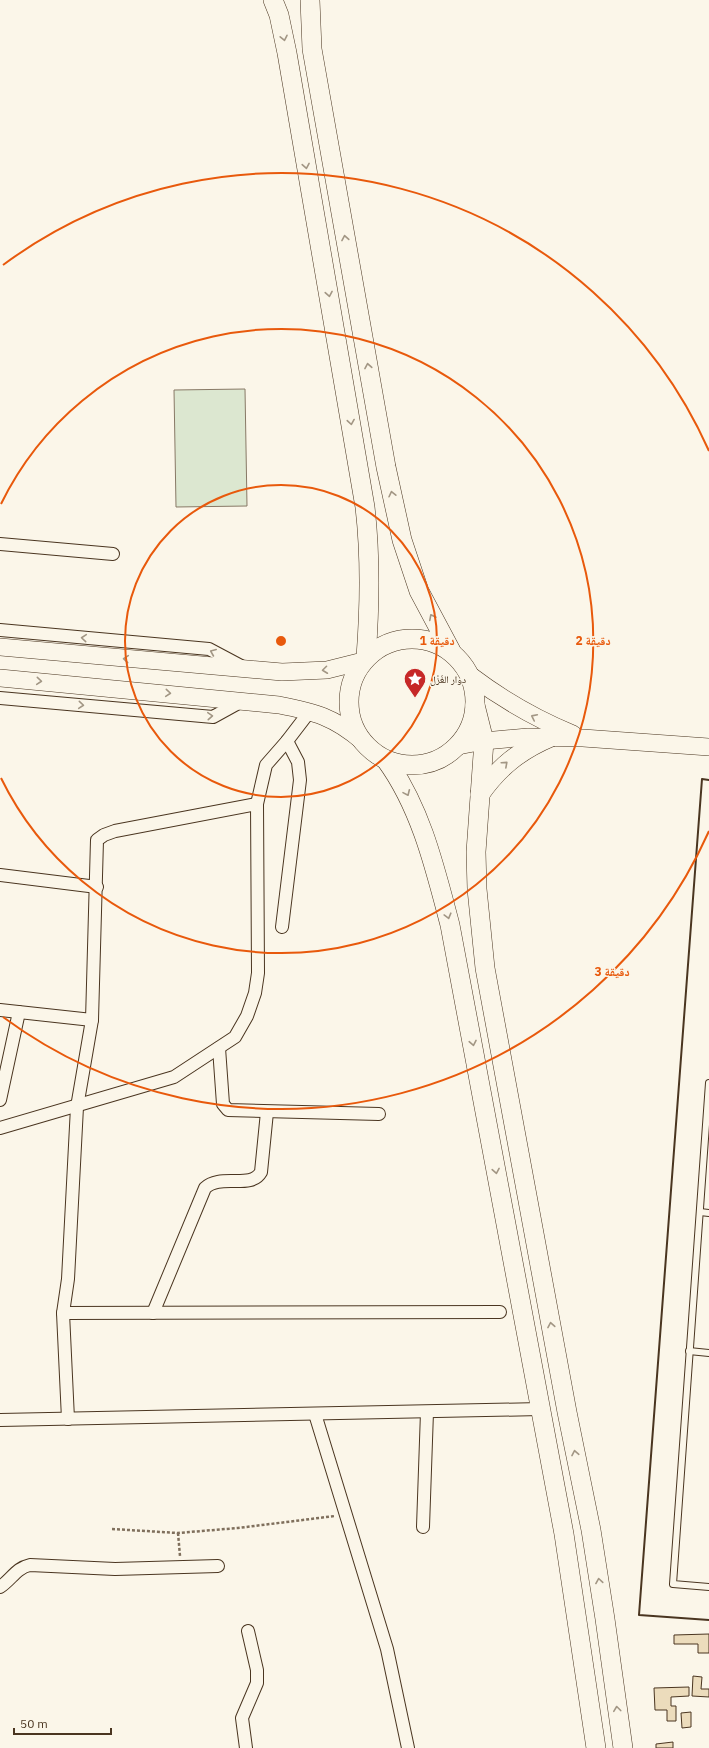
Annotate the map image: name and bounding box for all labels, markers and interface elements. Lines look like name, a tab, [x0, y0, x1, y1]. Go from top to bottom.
one-way arrow	[279, 34, 287, 41]
one-way arrow	[301, 162, 310, 169]
one-way arrow	[341, 235, 350, 241]
one-way arrow	[324, 290, 333, 297]
one-way arrow	[364, 363, 373, 369]
one-way arrow	[346, 419, 354, 425]
one-way arrow	[389, 491, 397, 497]
one-way arrow	[430, 613, 437, 621]
text: 1 دقيقة	[419, 633, 455, 648]
text: 2 دقيقة	[575, 633, 611, 648]
one-way arrow	[81, 634, 87, 643]
centre of rings	[274, 634, 288, 648]
one-way arrow	[210, 649, 217, 657]
one-way arrow	[123, 654, 129, 663]
one-way arrow	[322, 665, 328, 674]
place icon: دوار الغَزْل	[402, 666, 428, 699]
place label: دوار الغَزْل	[430, 673, 466, 686]
one-way arrow	[36, 677, 42, 686]
one-way arrow	[165, 688, 171, 697]
one-way arrow	[78, 701, 84, 710]
one-way arrow	[207, 711, 213, 720]
one-way arrow	[531, 714, 538, 722]
one-way arrow	[500, 762, 508, 769]
one-way arrow	[402, 788, 410, 796]
one-way arrow	[443, 912, 452, 919]
text: 3 دقيقة	[594, 964, 630, 979]
one-way arrow	[468, 1040, 476, 1047]
one-way arrow	[492, 1168, 500, 1174]
one-way arrow	[547, 1322, 556, 1328]
one-way arrow	[572, 1450, 580, 1456]
one-way arrow	[595, 1578, 604, 1584]
one-way arrow	[613, 1706, 622, 1712]
scale bar	[14, 1710, 111, 1736]
text: 50 m	[20, 1716, 48, 1731]

